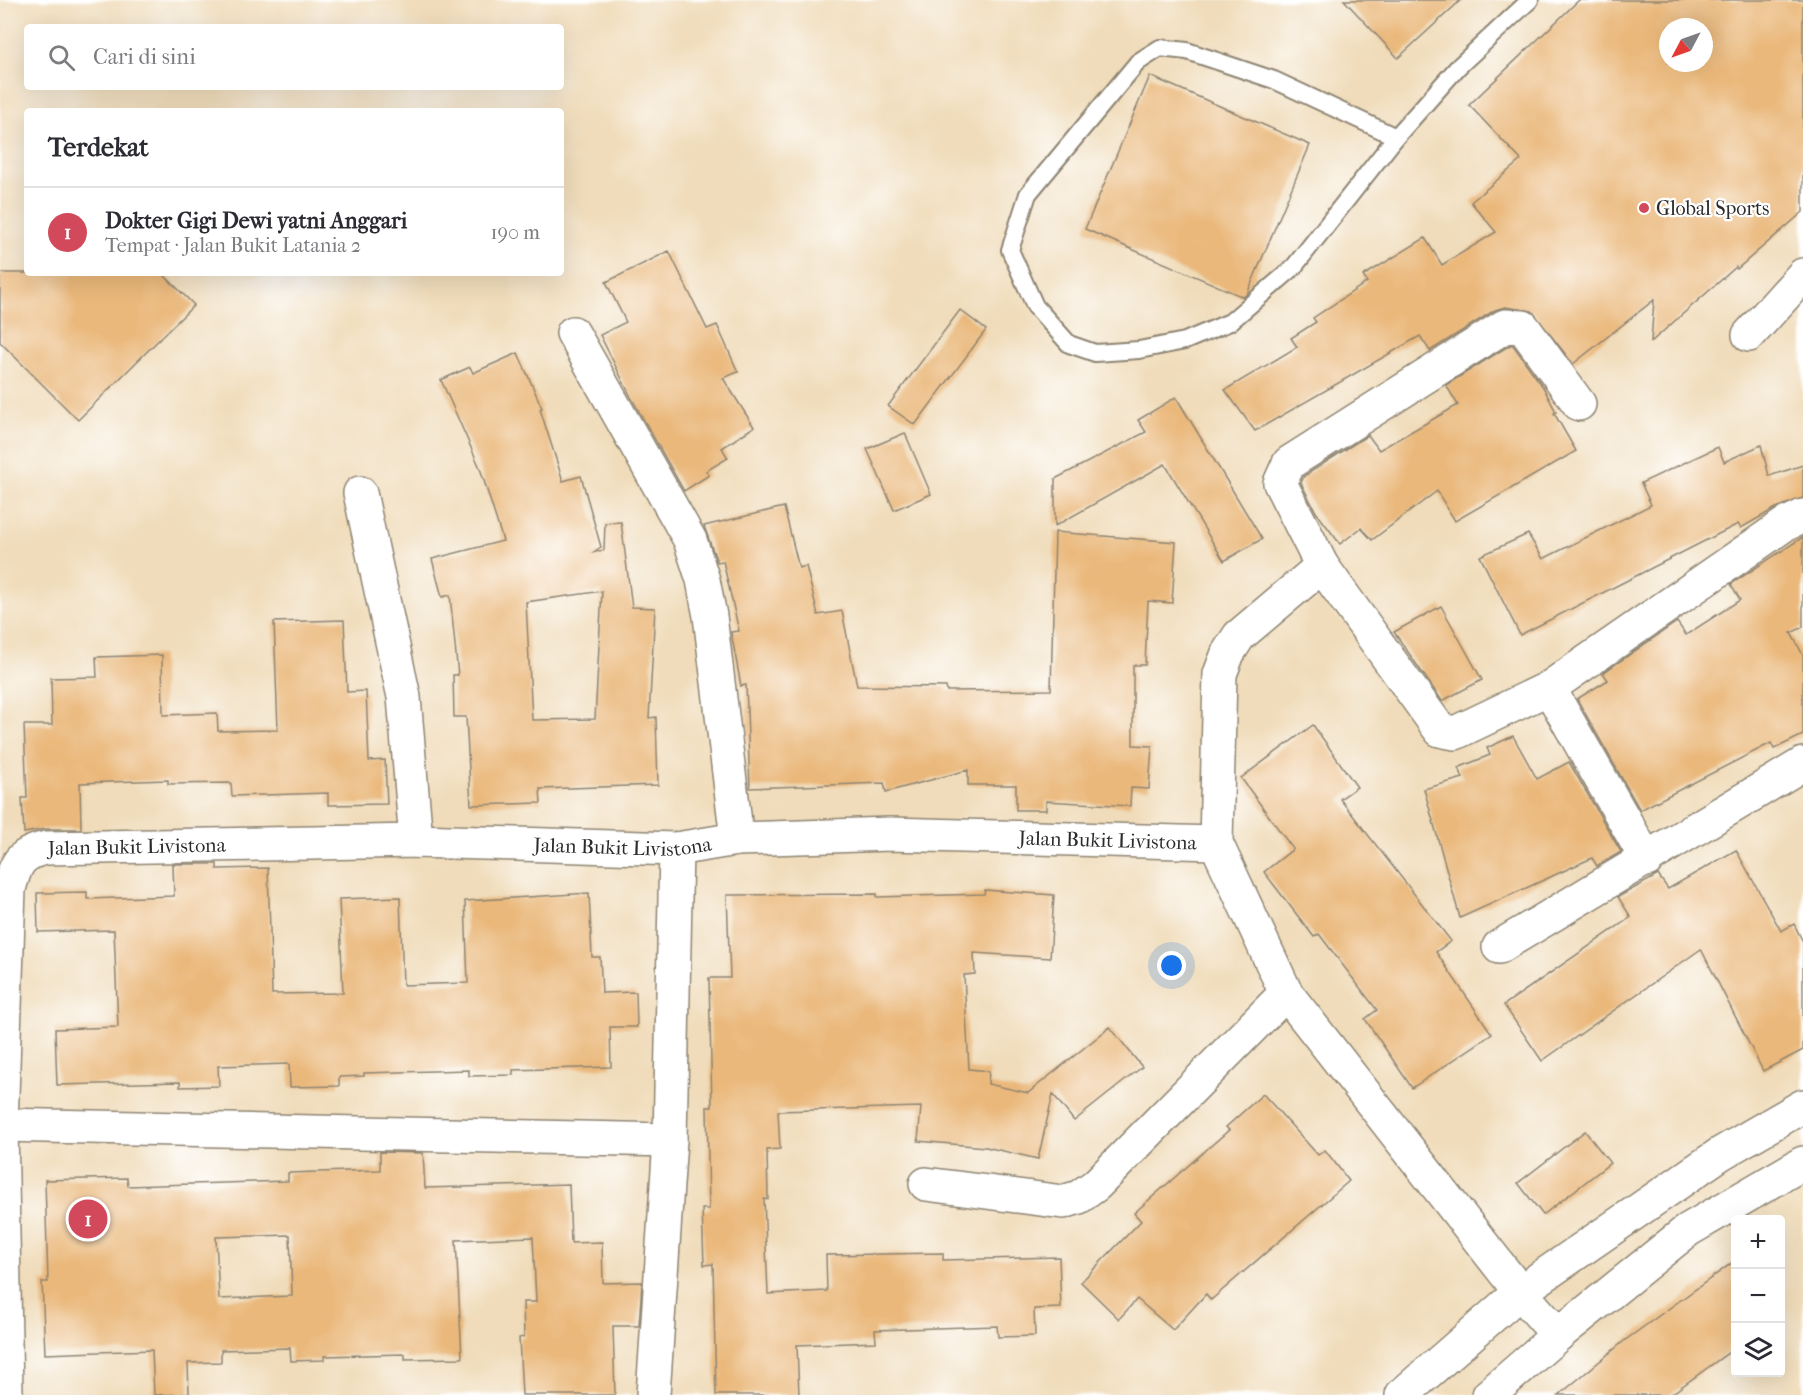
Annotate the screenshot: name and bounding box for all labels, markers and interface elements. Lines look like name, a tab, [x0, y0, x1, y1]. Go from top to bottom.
north arrow	[1659, 18, 1713, 72]
search box	[24, 24, 564, 90]
icon: search	[45, 41, 78, 74]
text: Cari di sini	[93, 44, 196, 70]
text: Terdekat	[48, 132, 149, 163]
place label: Global Sports	[1656, 197, 1769, 220]
marker: Global Sports	[1637, 201, 1651, 215]
text: Dokter Gigi Dewi yatni Anggari	[105, 208, 407, 234]
text: 1	[64, 221, 71, 244]
text: 190 m	[490, 221, 540, 244]
text: Tempat · Jalan Bukit Latania 2	[105, 234, 361, 257]
street label: Jalan Bukit Livistona	[1016, 827, 1198, 854]
street label: Jalan Bukit Livistona	[531, 832, 714, 861]
street label: Jalan Bukit Livistona	[46, 834, 227, 860]
your location	[1157, 951, 1186, 980]
pin: 1	[68, 1196, 107, 1242]
map controls	[1731, 1215, 1785, 1377]
button: +	[1731, 1215, 1785, 1269]
button: −	[1731, 1269, 1785, 1323]
button: layers	[1731, 1323, 1785, 1377]

